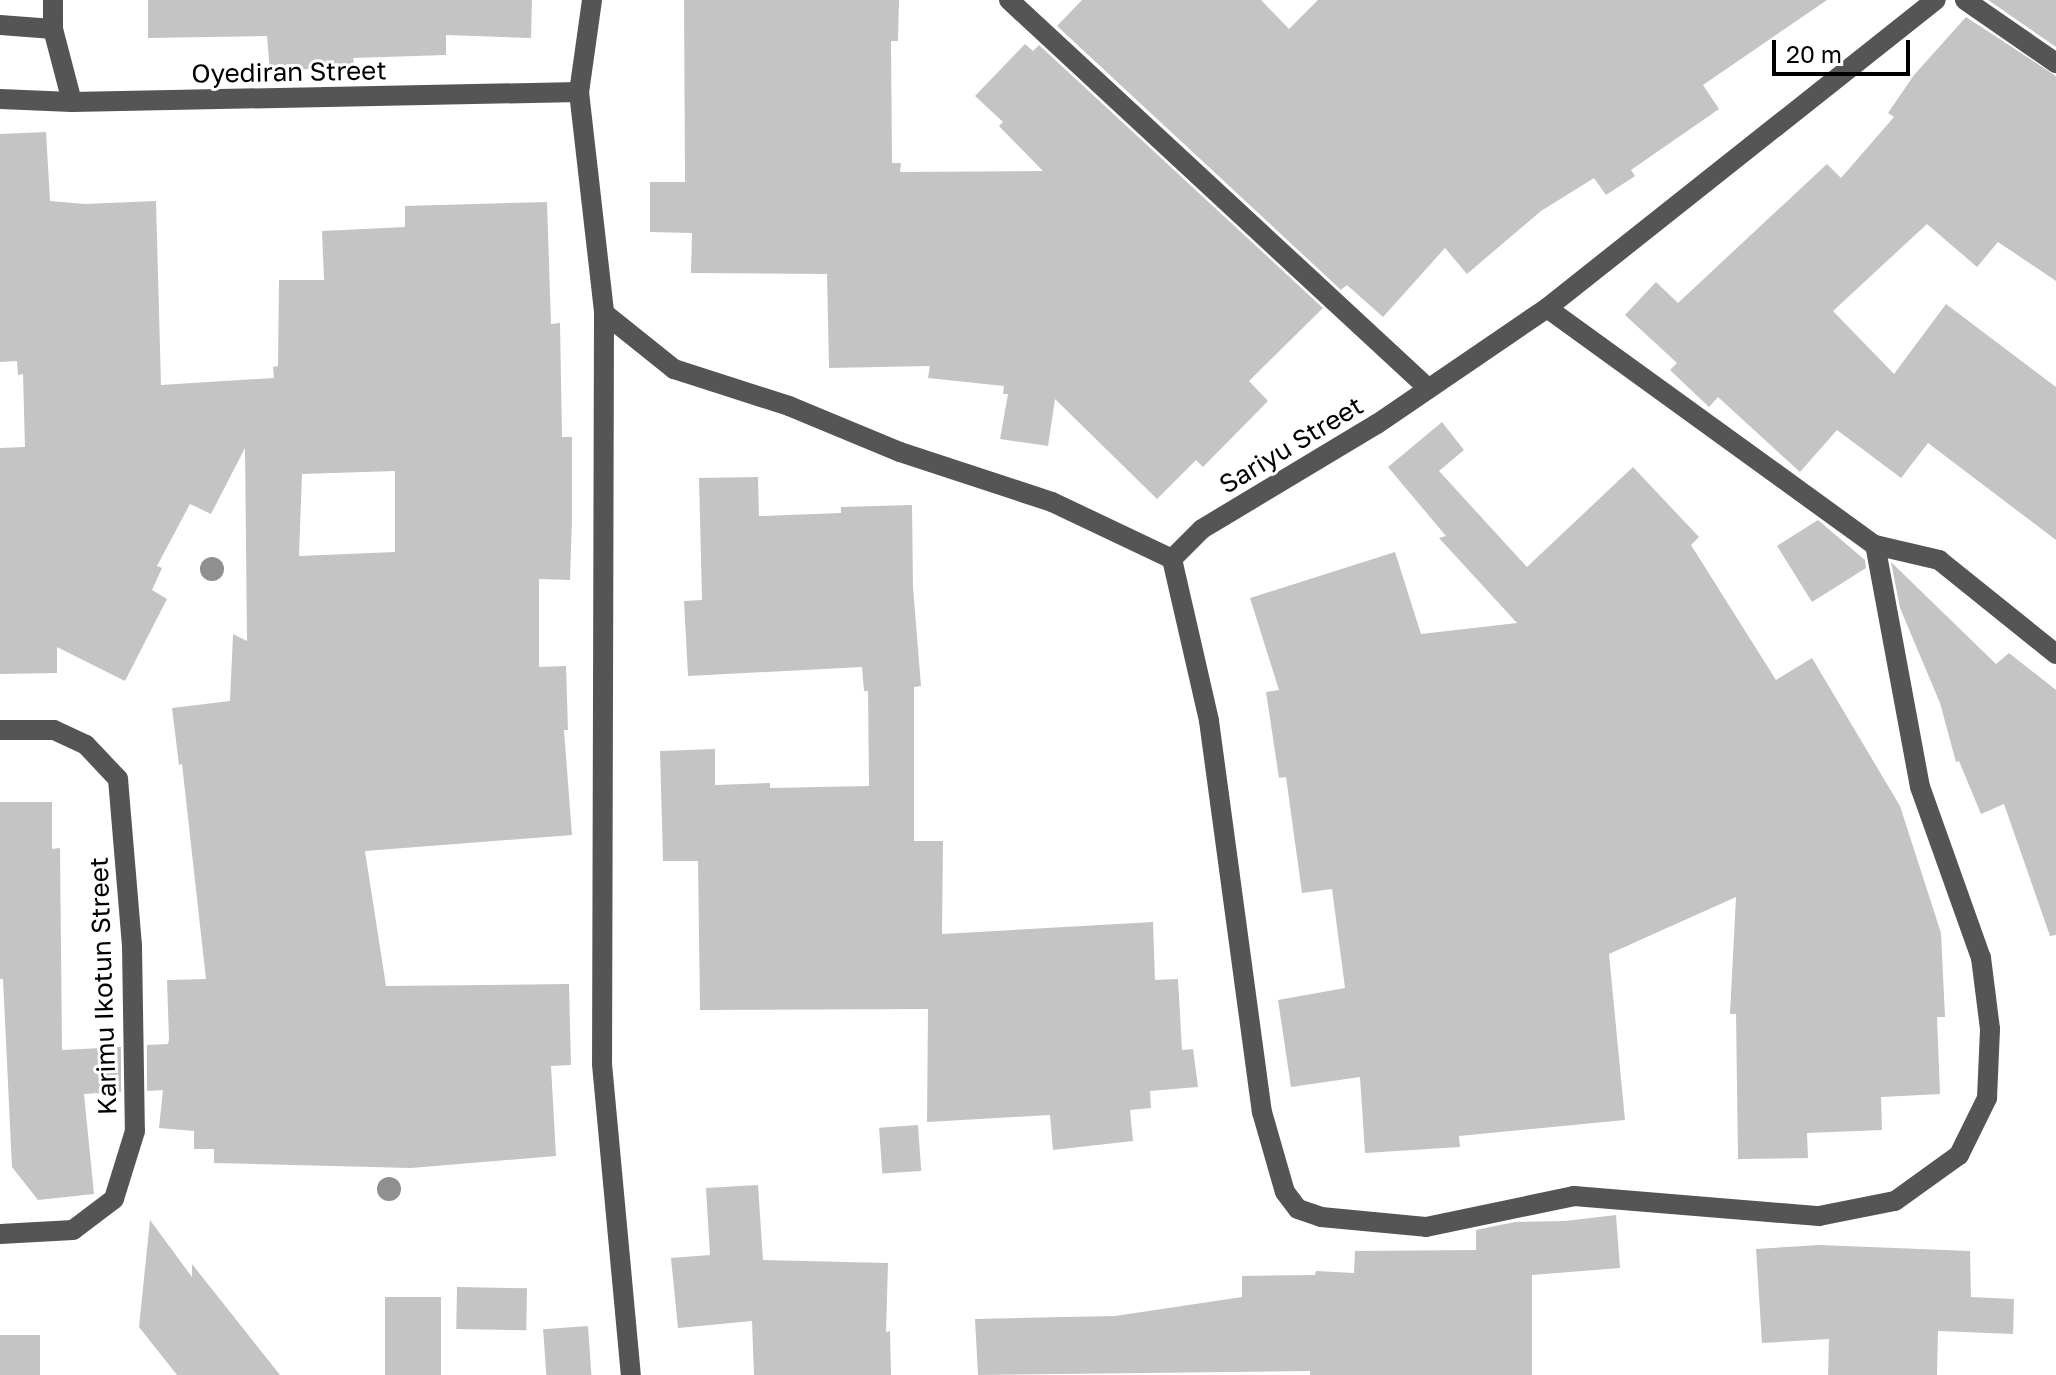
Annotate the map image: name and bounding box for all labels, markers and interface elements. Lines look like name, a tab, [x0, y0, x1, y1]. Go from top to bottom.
scale bar	[1776, 24, 1914, 74]
text: 20 m	[1786, 39, 1842, 68]
street label: Oyediran Street	[191, 55, 387, 89]
street label: Sariyu Street	[1213, 390, 1369, 500]
street label: Karimu Ikotun Street	[83, 856, 123, 1116]

